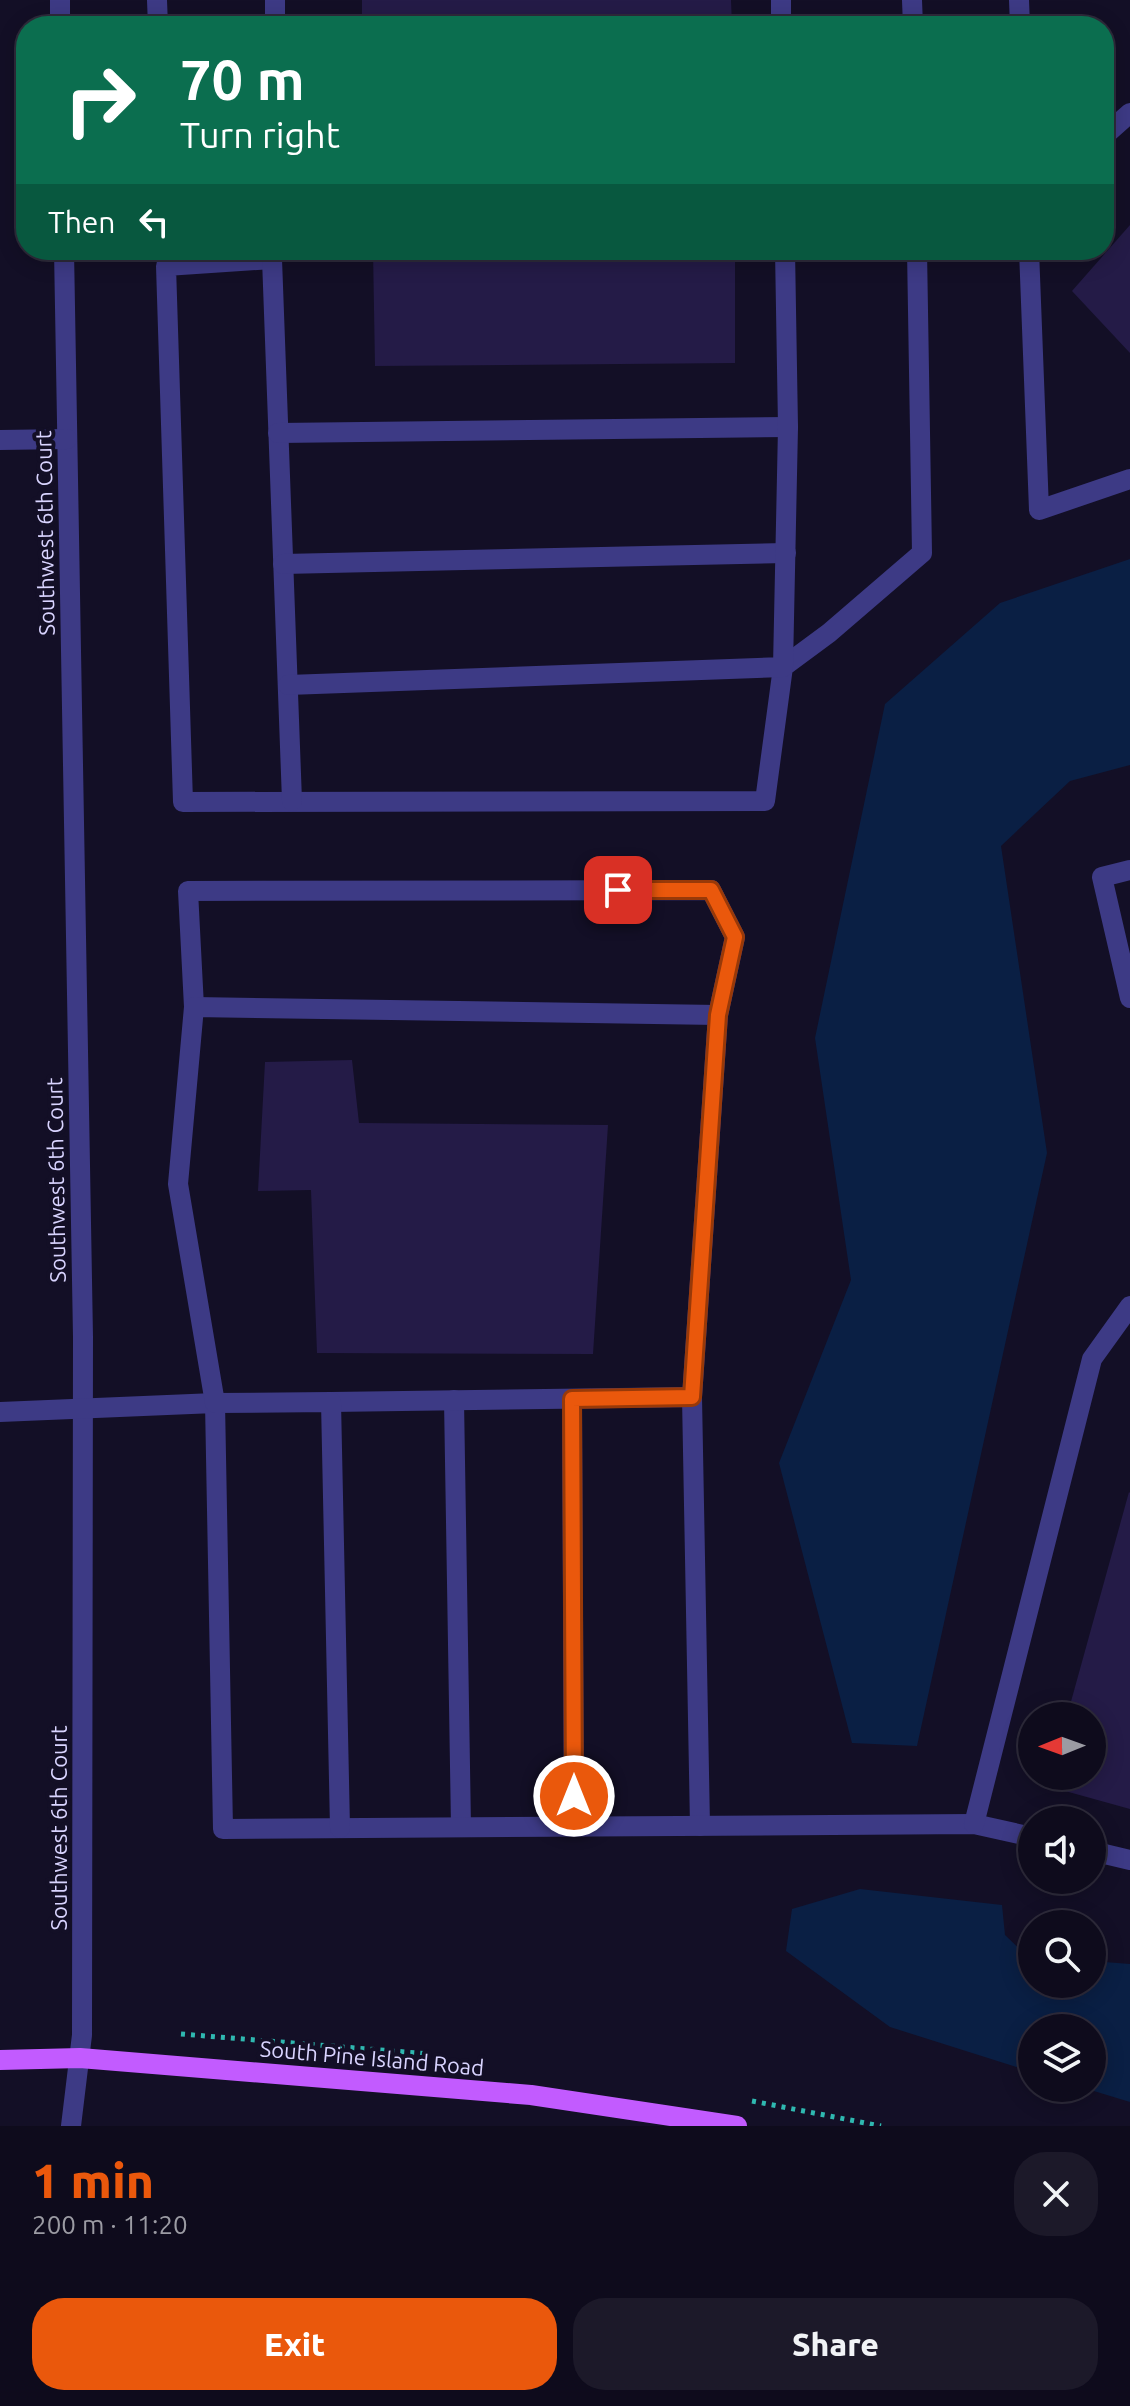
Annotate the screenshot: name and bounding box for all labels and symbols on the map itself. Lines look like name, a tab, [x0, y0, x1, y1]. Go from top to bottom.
street label: Southwest 6th Court	[30, 430, 59, 636]
pin	[584, 856, 652, 924]
street label: Southwest 6th Court	[41, 1077, 70, 1283]
north arrow	[1018, 1702, 1106, 1790]
street label: Southwest 6th Court	[46, 1725, 71, 1931]
position arrow	[532, 1754, 616, 1838]
street label: South Pine Island Road	[259, 2035, 485, 2080]

